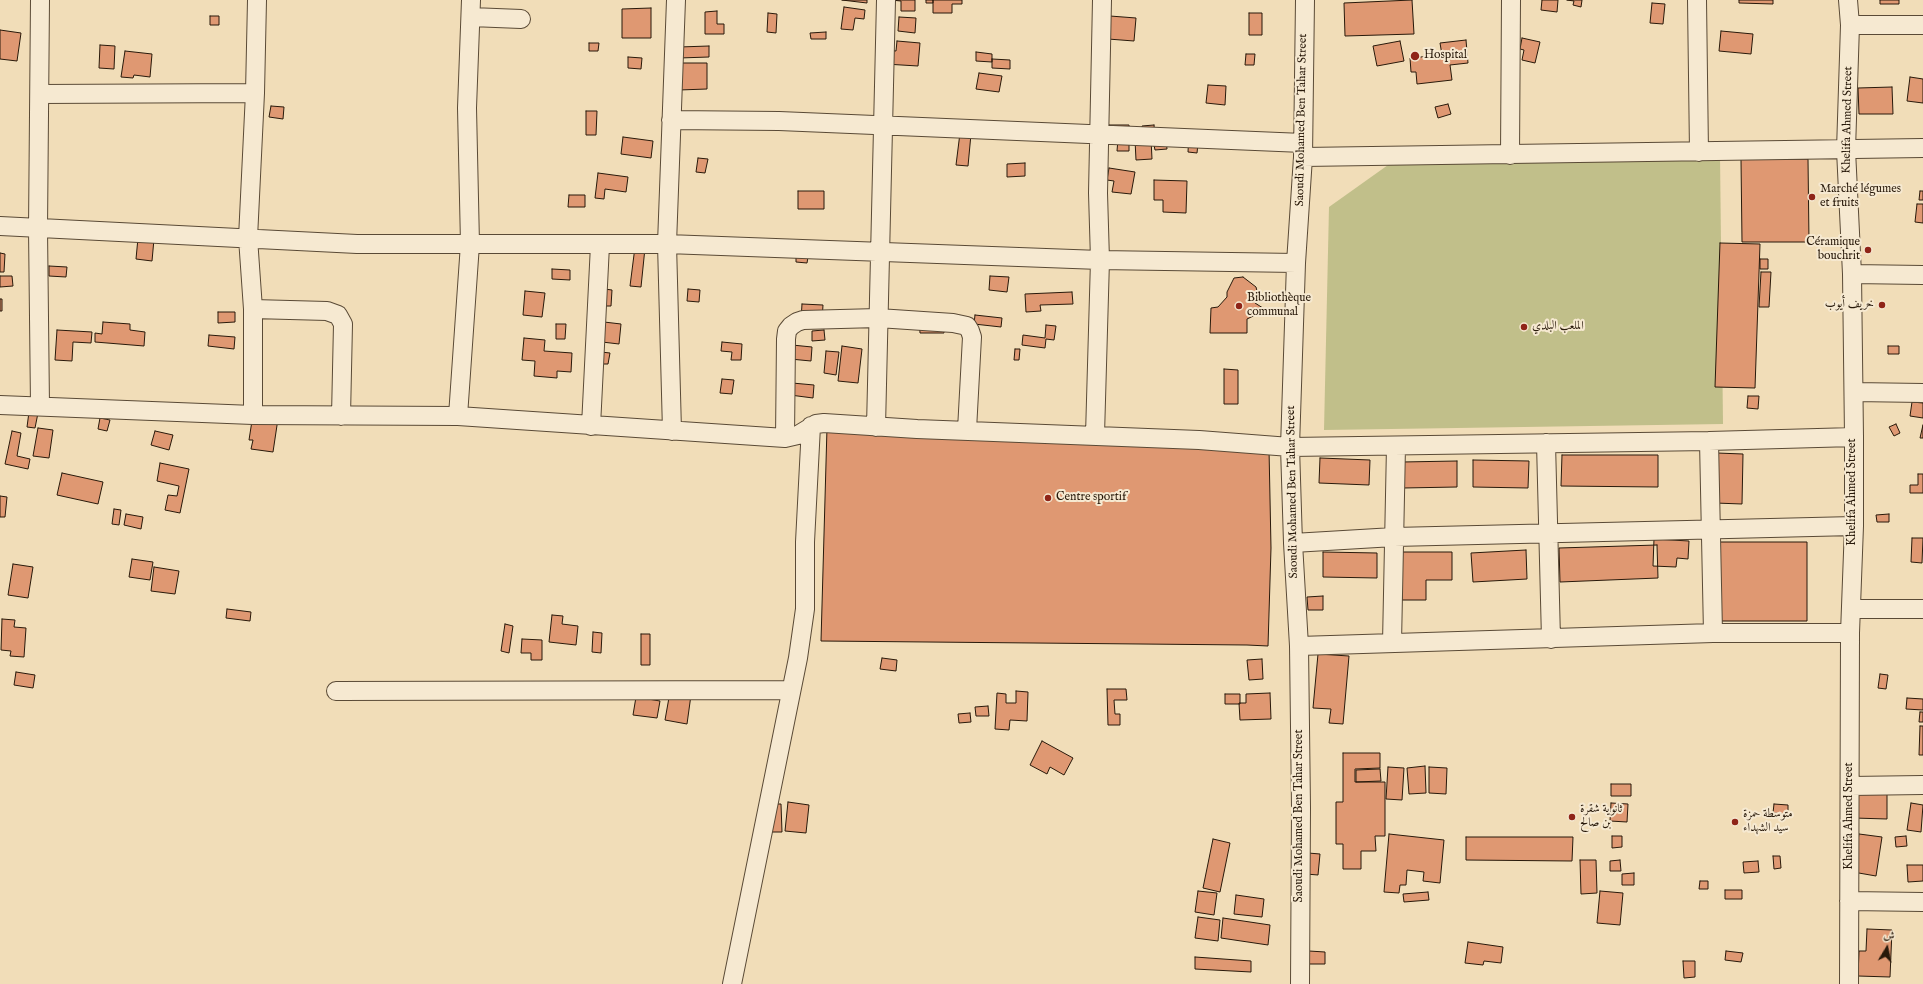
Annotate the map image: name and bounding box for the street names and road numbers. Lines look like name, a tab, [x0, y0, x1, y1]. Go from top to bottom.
street label: Saoudi Mohamed Ben Tahar Street	[1293, 33, 1311, 207]
street label: Khelifa Ahmed Street	[1840, 66, 1856, 174]
street label: Saoudi Mohamed Ben Tahar Street	[1284, 405, 1302, 579]
street label: Khelifa Ahmed Street	[1846, 438, 1860, 546]
street label: Saoudi Mohamed Ben Tahar Street	[1293, 730, 1307, 902]
street label: Khelifa Ahmed Street	[1843, 762, 1857, 870]

